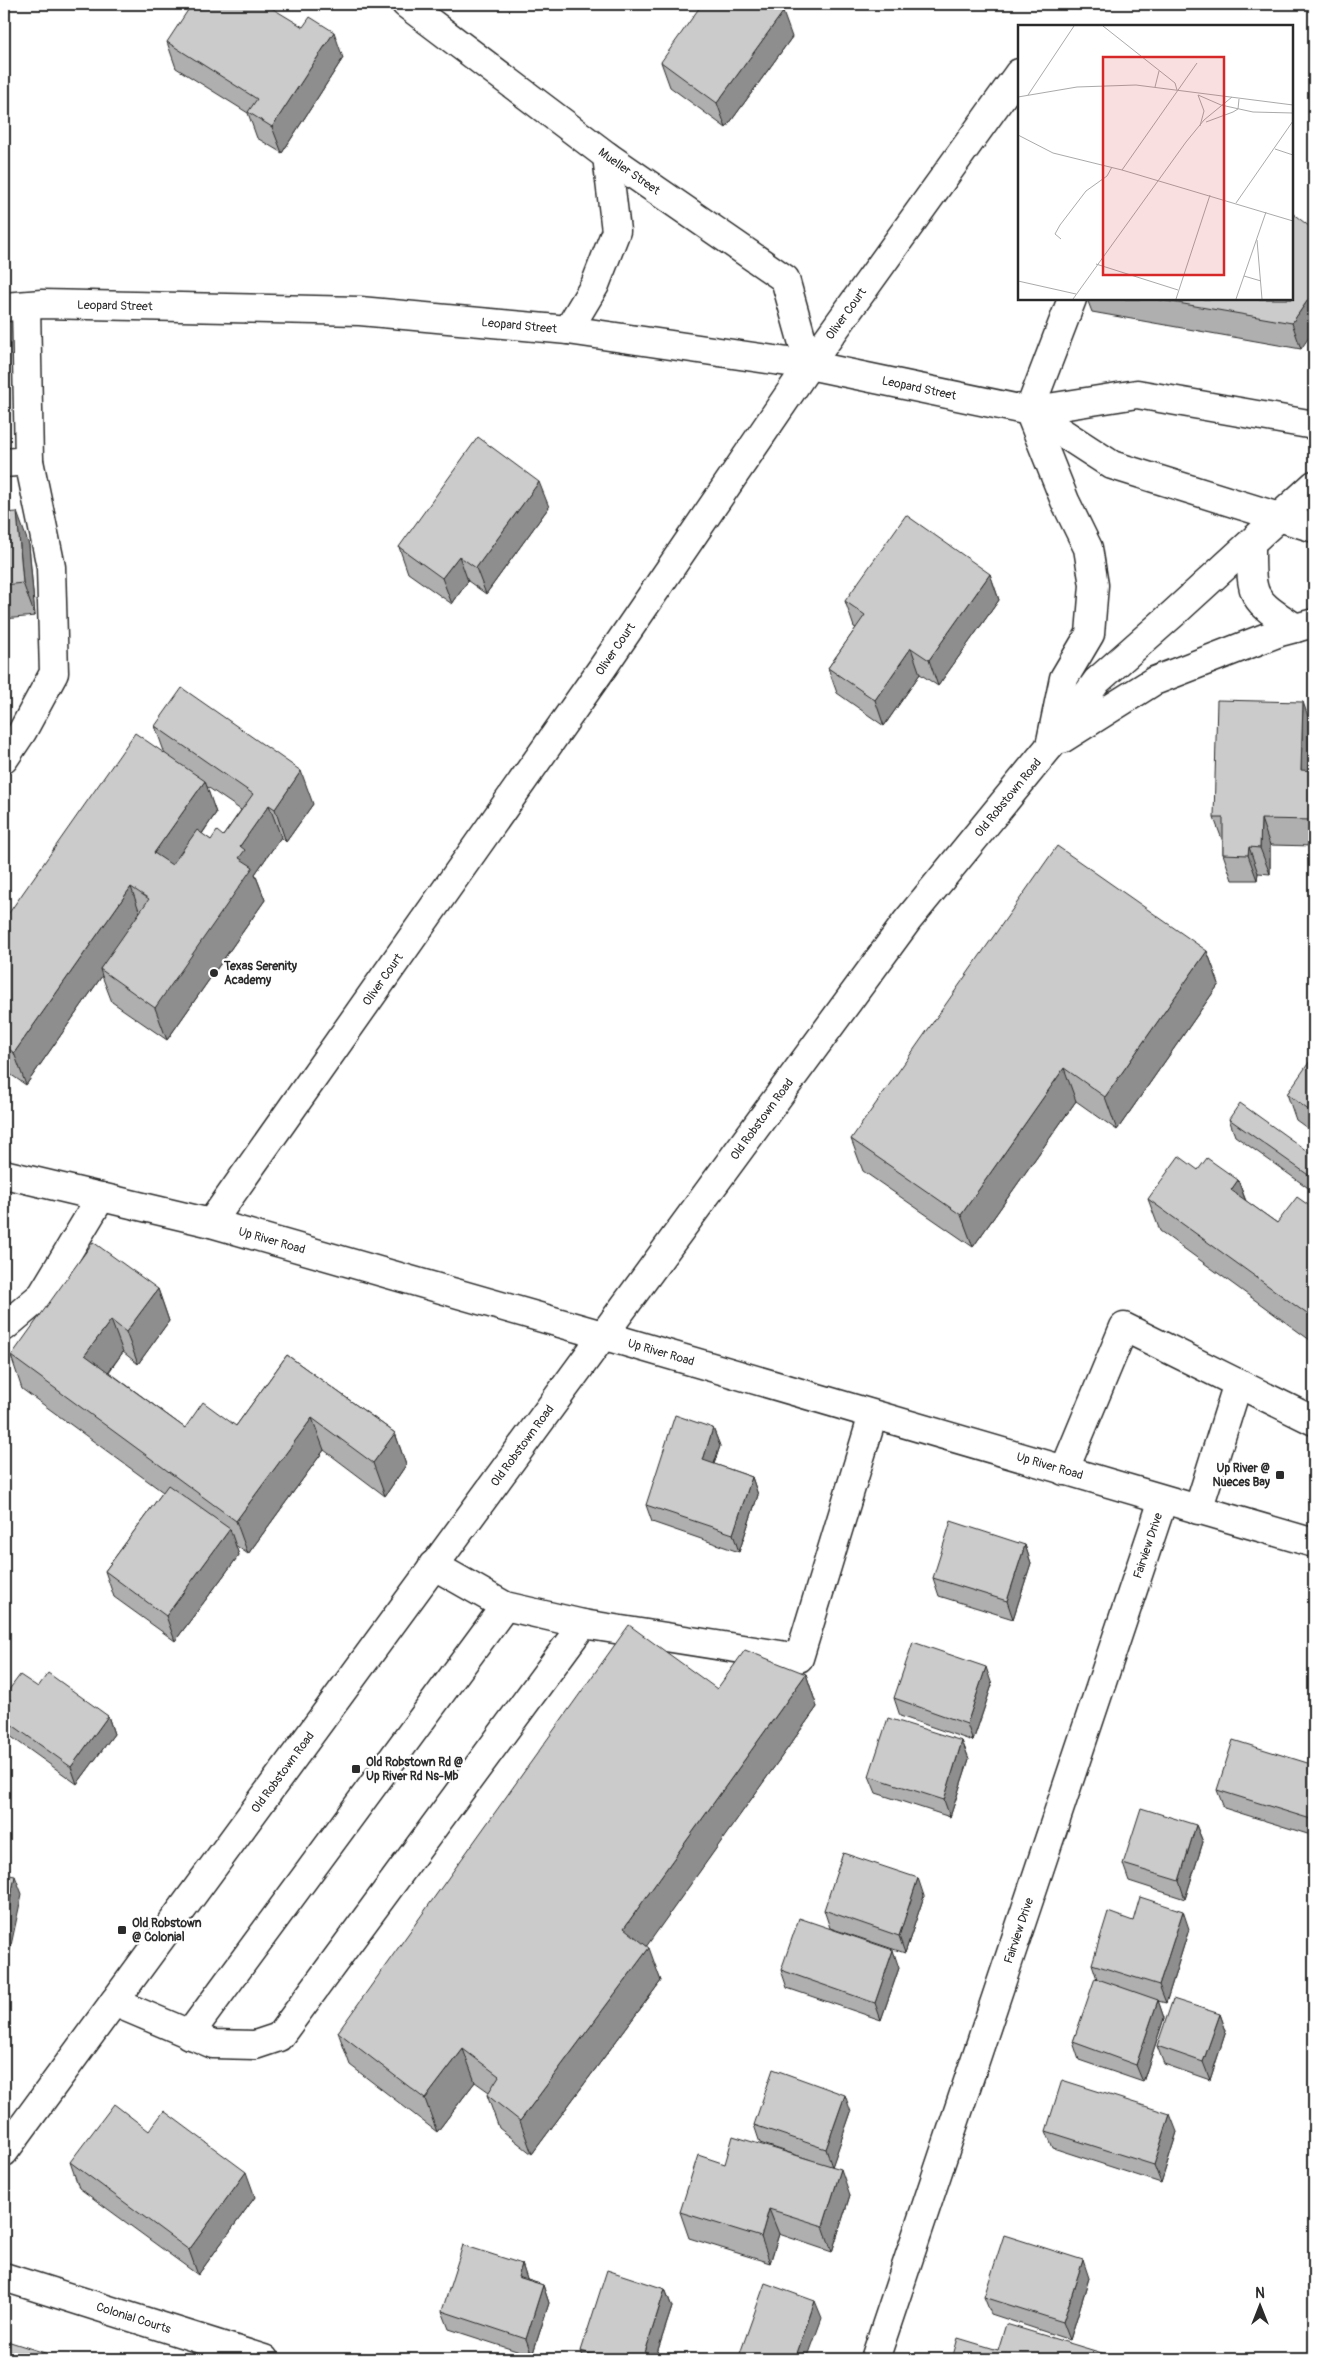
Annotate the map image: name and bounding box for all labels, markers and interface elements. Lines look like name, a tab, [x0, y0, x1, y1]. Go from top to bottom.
inset map	[1018, 25, 1293, 300]
street label: Mueller Street	[595, 145, 663, 198]
street label: Oliver Court	[823, 285, 870, 343]
street label: Leopard Street	[77, 298, 153, 314]
street label: Leopard Street	[481, 315, 558, 337]
street label: Leopard Street	[880, 373, 958, 404]
street label: Oliver Court	[592, 620, 639, 678]
street label: Old Robstown Road	[972, 755, 1045, 840]
street label: Oliver Court	[360, 951, 407, 1009]
place label: Texas Serenity Academy	[223, 959, 298, 988]
marker: Texas Serenity Academy	[208, 967, 220, 979]
street label: Old Robstown Road	[727, 1076, 797, 1163]
street label: Up River Road	[237, 1224, 307, 1258]
street label: Up River Road	[626, 1336, 696, 1370]
street label: Old Robstown Road	[488, 1402, 557, 1490]
street label: Up River Road	[1015, 1449, 1085, 1483]
place label: Up River @ Nueces Bay	[1212, 1461, 1271, 1490]
marker: Up River @ Nueces Bay	[1274, 1469, 1286, 1481]
street label: Fairview Drive	[1130, 1511, 1166, 1580]
street label: Old Robstown Road	[248, 1729, 318, 1816]
place label: Old Robstown Rd @ Up River Rd Ns-Mb	[366, 1755, 464, 1784]
marker: Old Robstown Rd @ Up River Rd Ns-Mb	[350, 1763, 362, 1775]
street label: Fairview Drive	[1001, 1896, 1037, 1965]
place label: Old Robstown @ Colonial	[132, 1916, 202, 1945]
marker: Old Robstown @ Colonial	[116, 1924, 128, 1936]
north arrow	[1236, 2280, 1286, 2330]
text: N	[1255, 2285, 1265, 2302]
street label: Colonial Courts	[94, 2300, 173, 2337]

